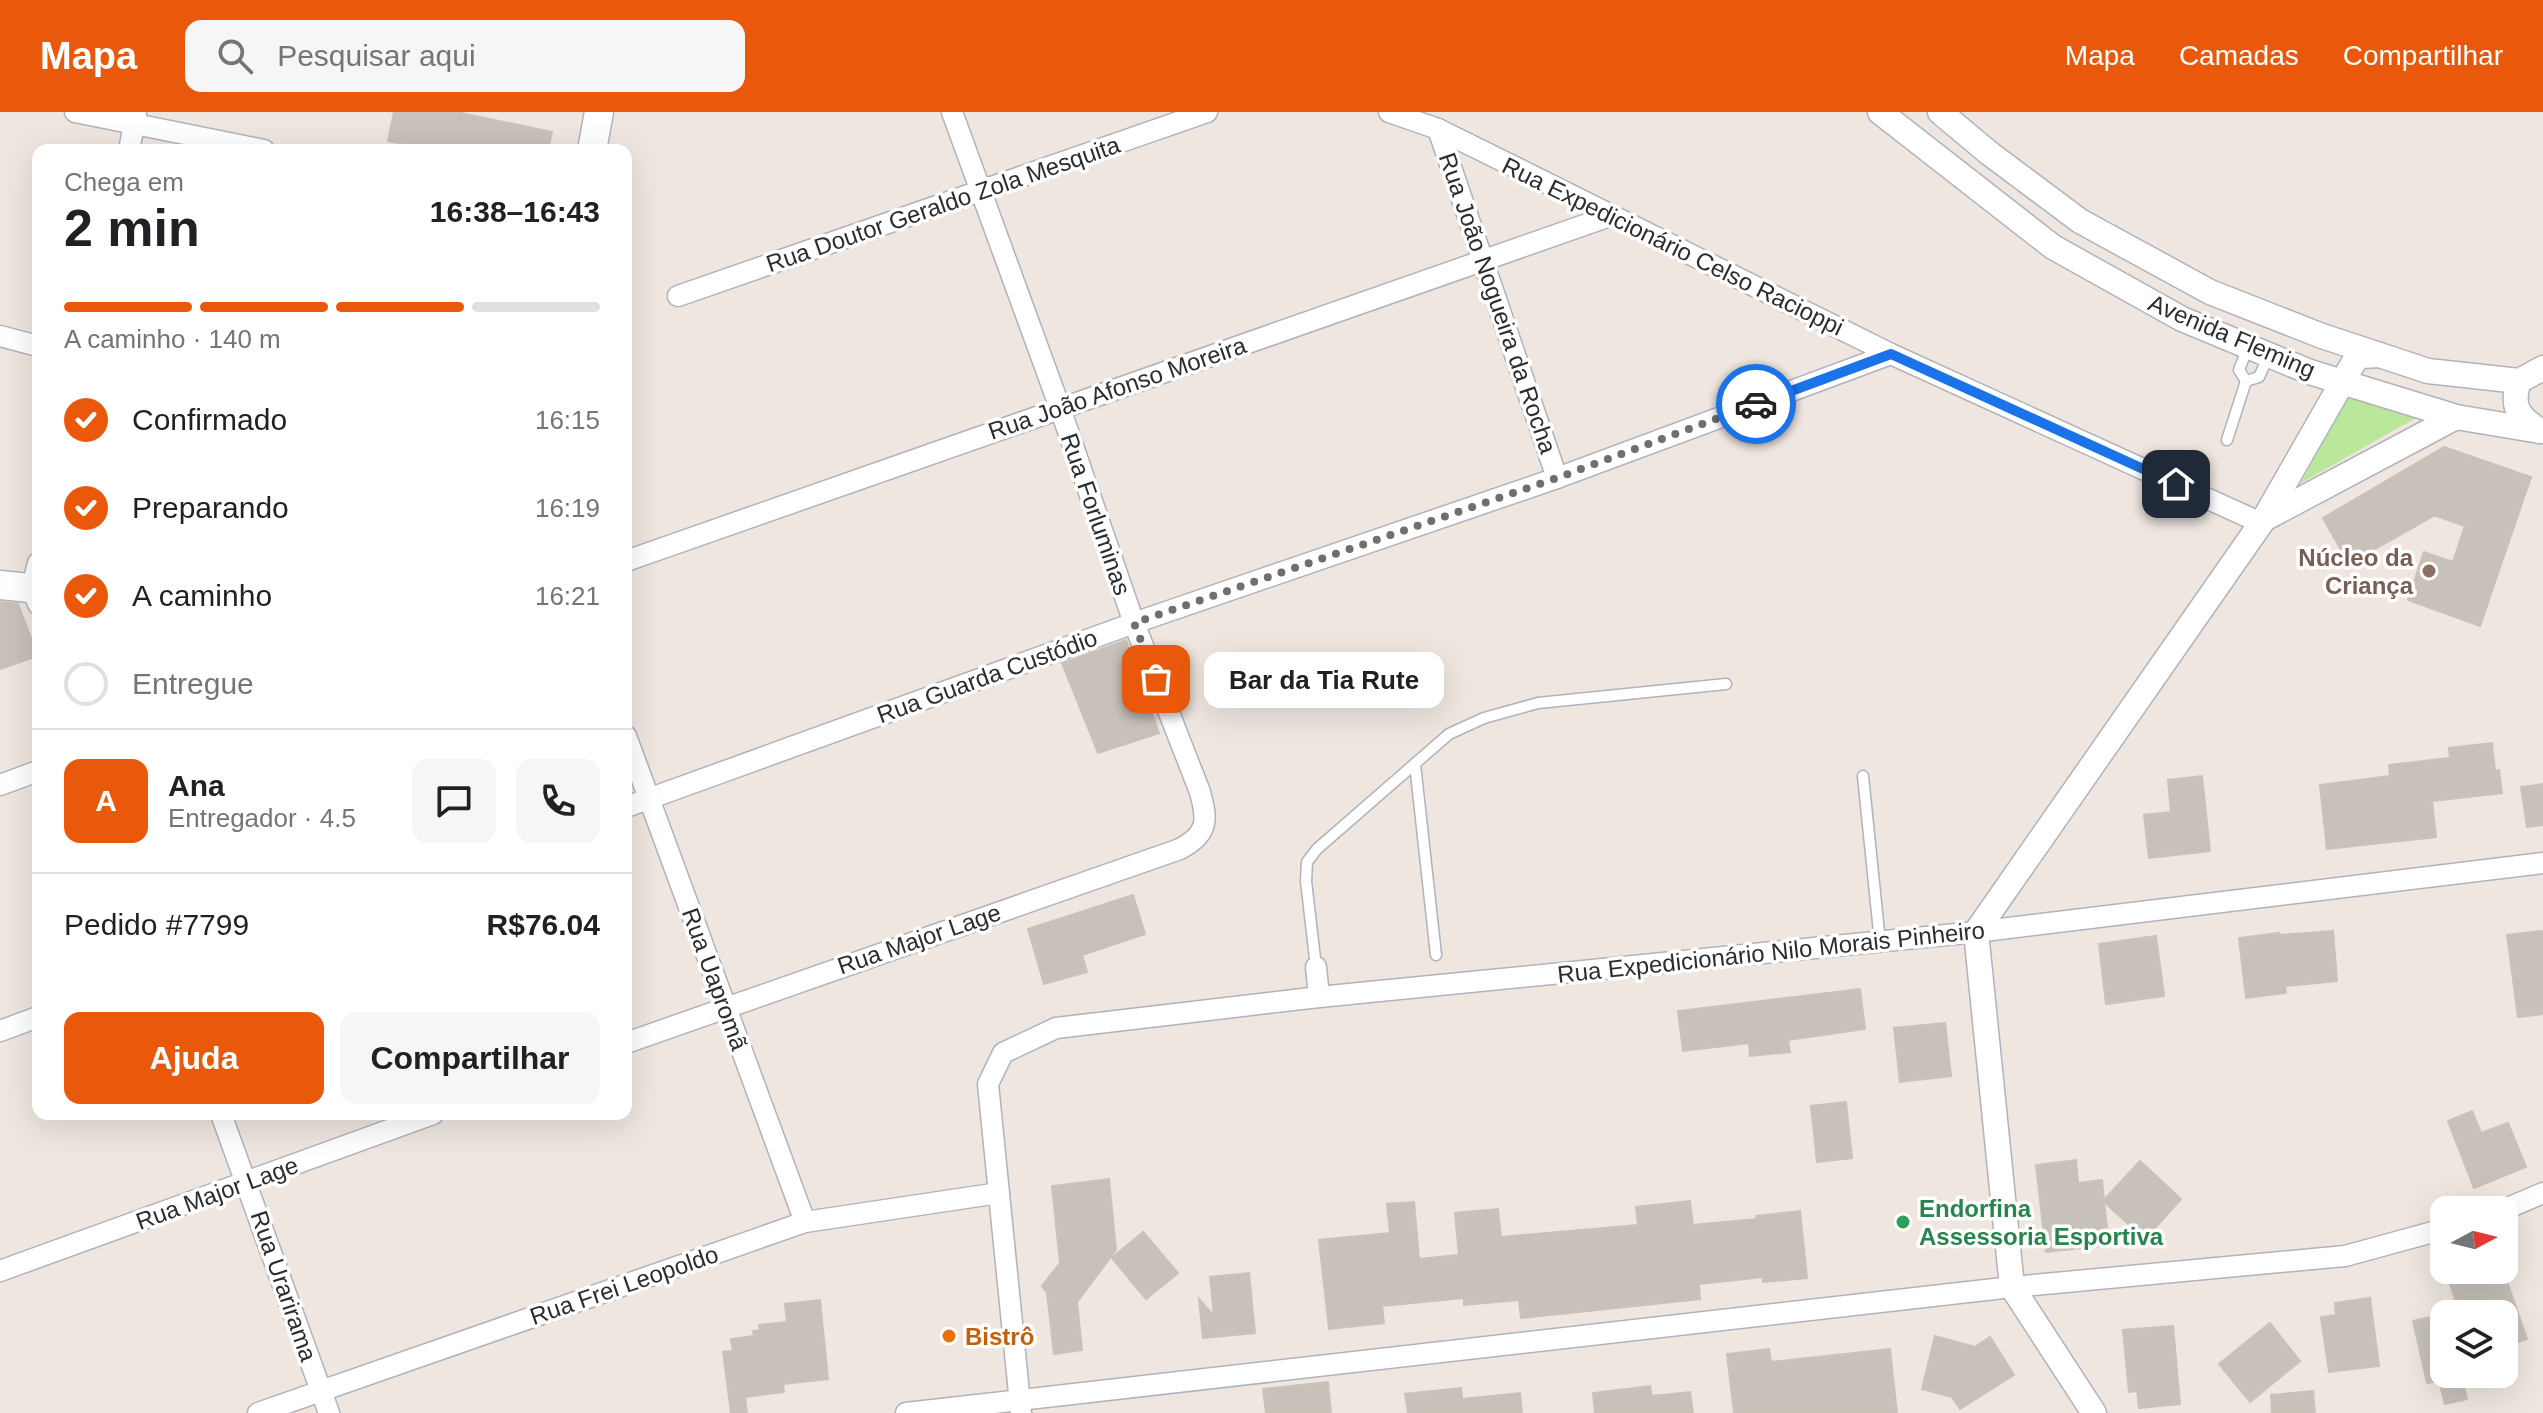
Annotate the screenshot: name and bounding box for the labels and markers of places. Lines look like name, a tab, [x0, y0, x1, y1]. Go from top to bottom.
pin	[2142, 450, 2210, 518]
place label: Núcleo da Criança	[2298, 544, 2414, 599]
marker: Núcleo da Criança	[2420, 562, 2438, 580]
pin	[1122, 645, 1190, 713]
callout: Bar da Tia Rute	[1204, 651, 1444, 707]
place label: Endorfina Assessoria Esportiva	[1919, 1195, 2164, 1250]
marker: Endorfina Assessoria Esportiva	[1894, 1213, 1912, 1231]
place label: Bistrô	[965, 1323, 1034, 1350]
marker: Bistrô	[940, 1327, 958, 1345]

